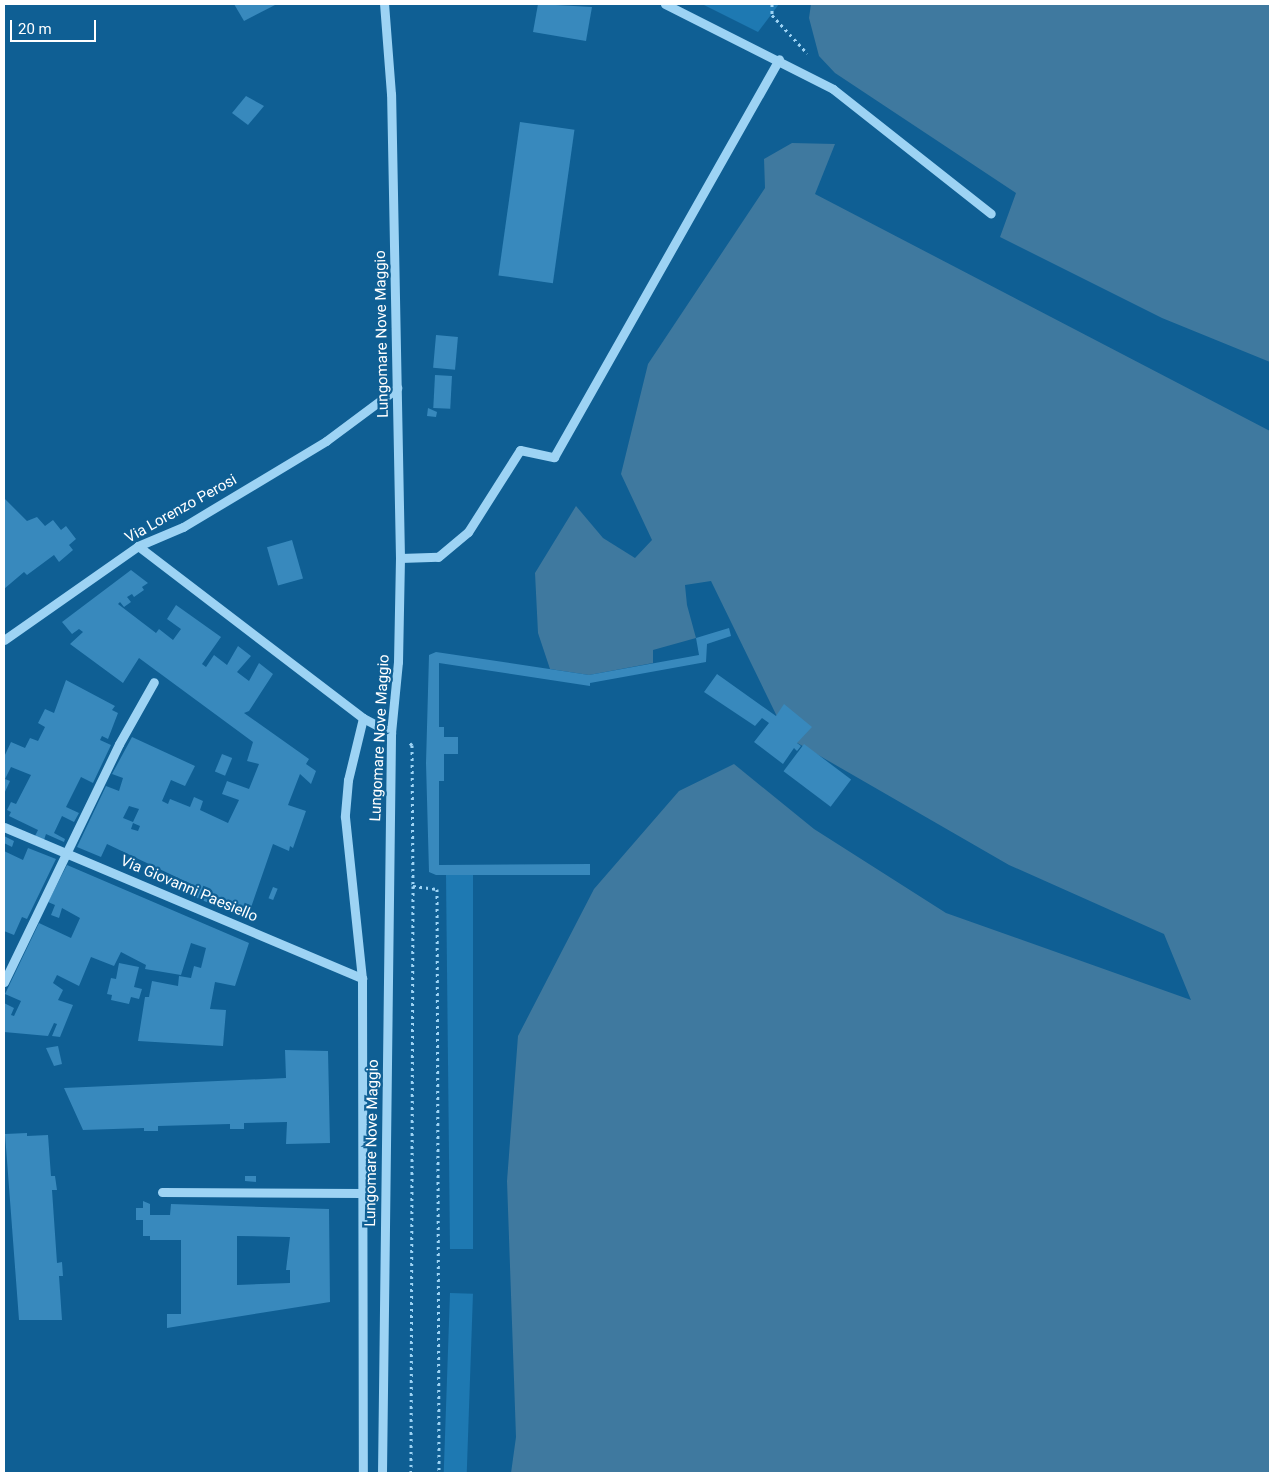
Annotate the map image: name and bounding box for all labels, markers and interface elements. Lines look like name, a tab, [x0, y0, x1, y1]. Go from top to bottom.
scale bar	[12, 10, 99, 42]
text: 20 m	[18, 20, 52, 38]
street label: Lungomare Nove Maggio	[372, 250, 392, 418]
street label: Via Lorenzo Perosi	[122, 471, 240, 547]
street label: Lungomare Nove Maggio	[367, 654, 393, 822]
street label: Via Giovanni Paesiello	[118, 852, 260, 926]
street label: Lungomare Nove Maggio	[362, 1059, 382, 1227]

